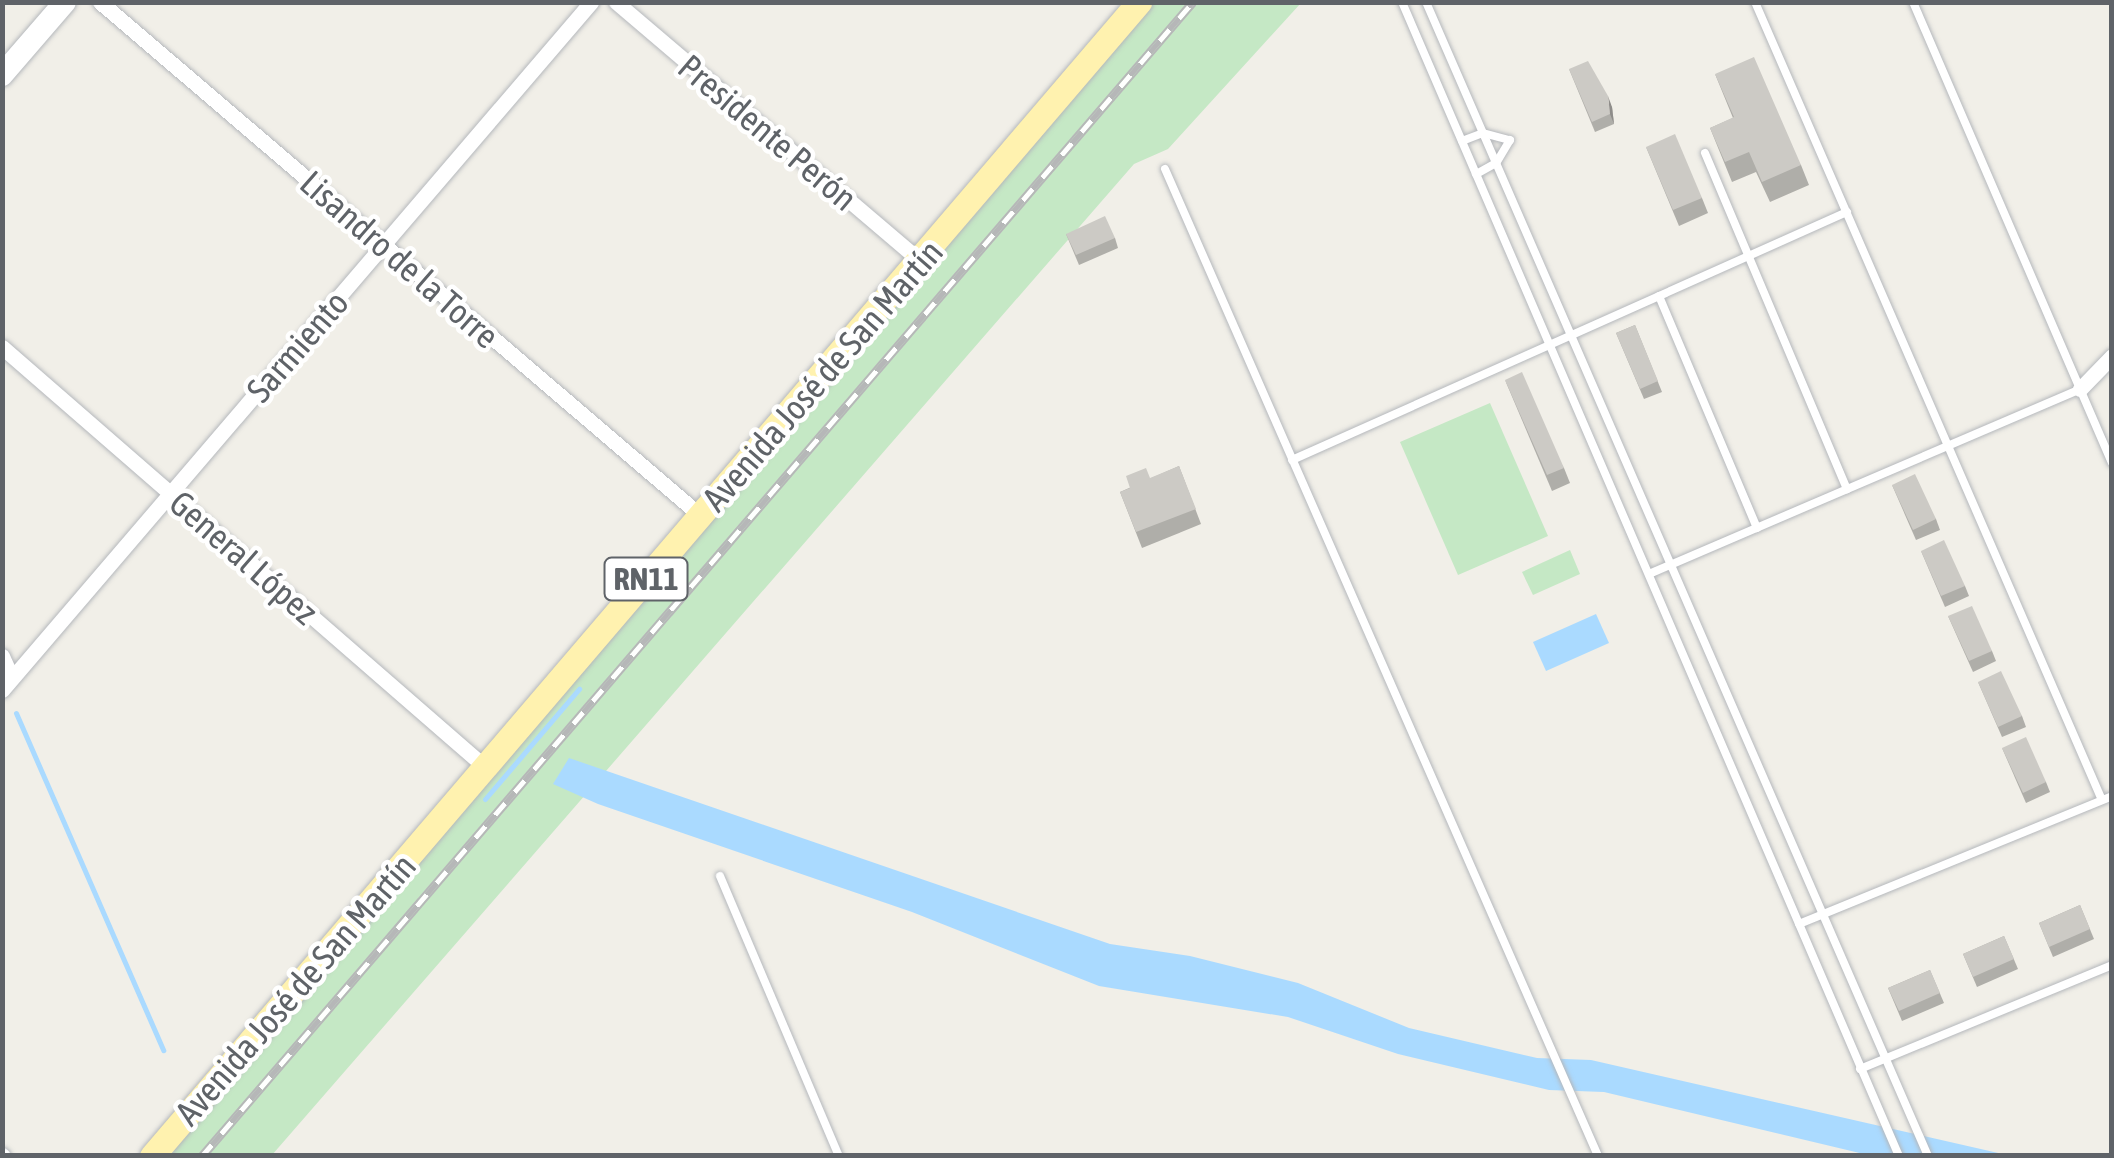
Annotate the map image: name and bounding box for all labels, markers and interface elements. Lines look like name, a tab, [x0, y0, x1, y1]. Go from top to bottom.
street label: Presidente Perón	[670, 45, 866, 219]
street label: Lisandro de la Torre	[292, 161, 508, 357]
street label: Avenida José de San Martín	[693, 231, 951, 519]
street label: Sarmiento	[237, 282, 357, 410]
street label: General López	[161, 481, 327, 633]
road number: RN11	[604, 552, 688, 606]
street label: Avenida José de San Martín	[166, 845, 424, 1133]

